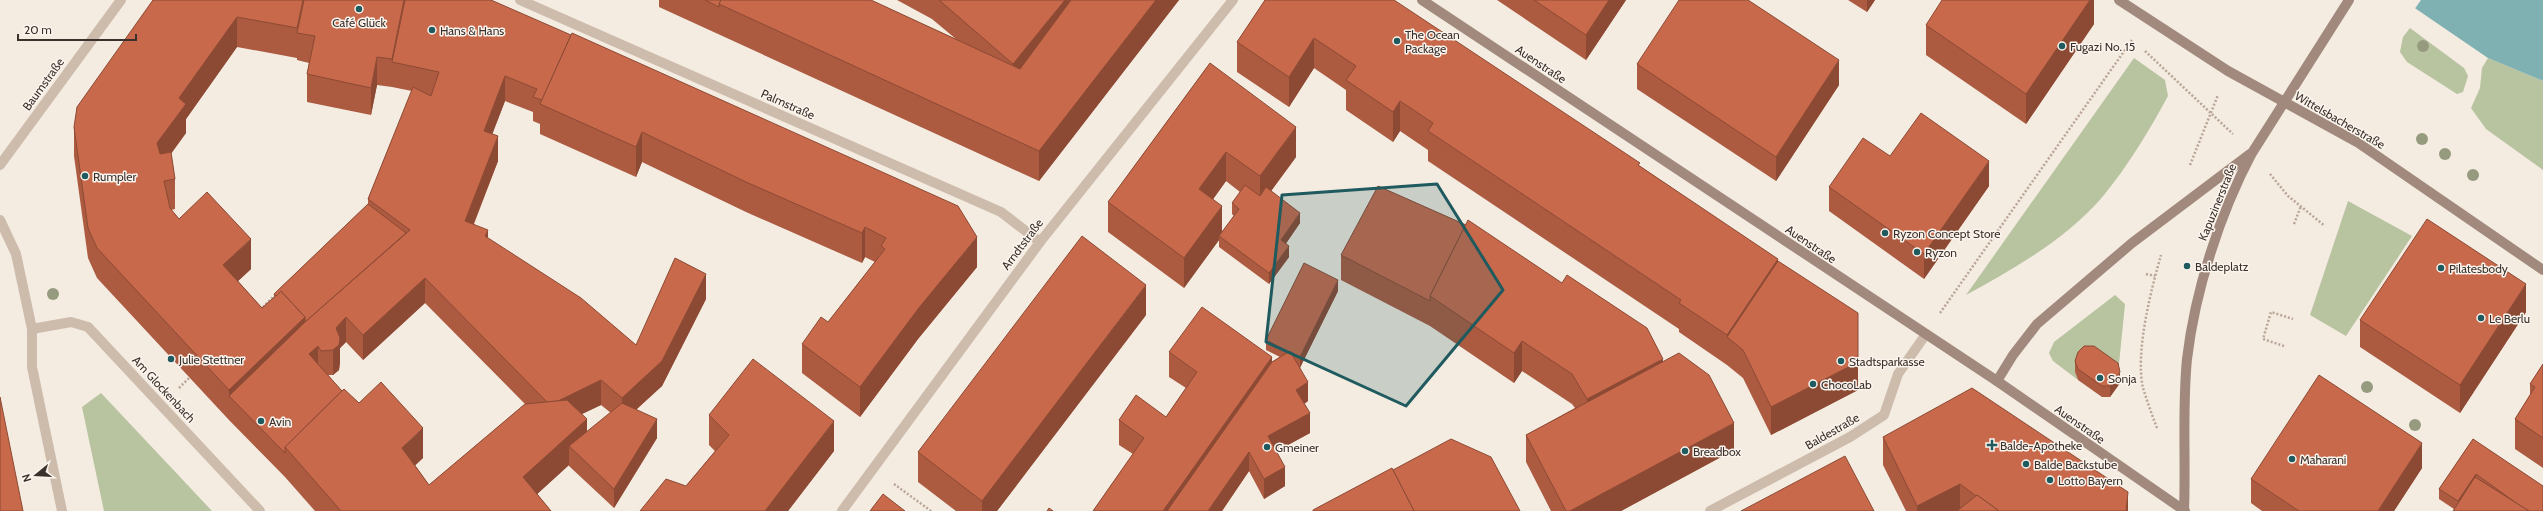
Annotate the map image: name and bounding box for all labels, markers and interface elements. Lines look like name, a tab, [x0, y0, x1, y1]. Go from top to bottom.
marker: Café Glück	[354, 4, 364, 14]
place label: Café Glück	[332, 15, 386, 30]
scale bar	[18, 16, 136, 42]
text: 20 m	[24, 22, 52, 37]
place label: Hans & Hans	[440, 23, 504, 38]
marker: Hans & Hans	[427, 25, 437, 35]
place label: The Ocean Package	[1405, 27, 1460, 56]
marker: The Ocean Package	[1392, 36, 1402, 46]
place label: Fugazi No. 15	[2070, 39, 2135, 54]
marker: Fugazi No. 15	[2057, 41, 2067, 51]
street label: Auenstraße	[1513, 42, 1569, 86]
street label: Baumstraße	[19, 55, 67, 113]
street label: Palmstraße	[759, 85, 817, 123]
street label: Wittelsbacherstraße	[2292, 88, 2388, 152]
street label: Kapuzinerstraße	[2195, 161, 2239, 243]
place label: Rumpler	[93, 169, 137, 184]
marker: Rumpler	[80, 171, 90, 181]
street label: Arndtstraße	[998, 215, 1046, 273]
street label: Auenstraße	[1783, 222, 1839, 266]
place label: Ryzon Concept Store	[1893, 226, 2000, 241]
marker: Ryzon Concept Store	[1880, 228, 1890, 238]
place label: Ryzon	[1925, 245, 1957, 260]
marker: Ryzon	[1912, 247, 1922, 257]
place label: Baldeplatz	[2195, 259, 2249, 274]
marker: Baldeplatz	[2182, 261, 2192, 271]
place label: Pilatesbody	[2449, 261, 2508, 276]
marker: Pilatesbody	[2436, 263, 2446, 273]
place label: Le Berlu	[2489, 311, 2530, 326]
marker: Le Berlu	[2476, 313, 2486, 323]
place label: Julie Stettner	[178, 352, 244, 367]
street label: Am Glockenbach	[129, 353, 199, 425]
marker: Julie Stettner	[166, 354, 176, 364]
place label: Stadtsparkasse	[1849, 354, 1925, 369]
marker: Stadtsparkasse	[1836, 356, 1846, 366]
place label: Sonja	[2108, 371, 2137, 386]
marker: Sonja	[2095, 373, 2105, 383]
place label: ChocoLab	[1821, 377, 1872, 392]
marker: ChocoLab	[1808, 379, 1818, 389]
street label: Auenstraße	[2052, 401, 2108, 447]
street label: Baldestraße	[1802, 410, 1862, 452]
place label: Avin	[269, 414, 291, 429]
marker: Avin	[256, 416, 266, 426]
place label: Balde-Apotheke	[2000, 438, 2082, 453]
place label: Gmeiner	[1275, 440, 1319, 455]
marker: Balde-Apotheke	[1987, 440, 1997, 450]
marker: Gmeiner	[1262, 442, 1272, 452]
place label: Breadbox	[1693, 444, 1741, 459]
marker: Breadbox	[1680, 446, 1690, 456]
place label: Maharani	[2300, 452, 2346, 467]
marker: Maharani	[2287, 454, 2297, 464]
north arrow	[16, 455, 56, 495]
place label: Balde Backstube	[2034, 457, 2117, 472]
marker: Balde Backstube	[2021, 459, 2031, 469]
text: N	[19, 472, 34, 484]
place label: Lotto Bayern	[2058, 473, 2123, 488]
marker: Lotto Bayern	[2045, 475, 2055, 485]

